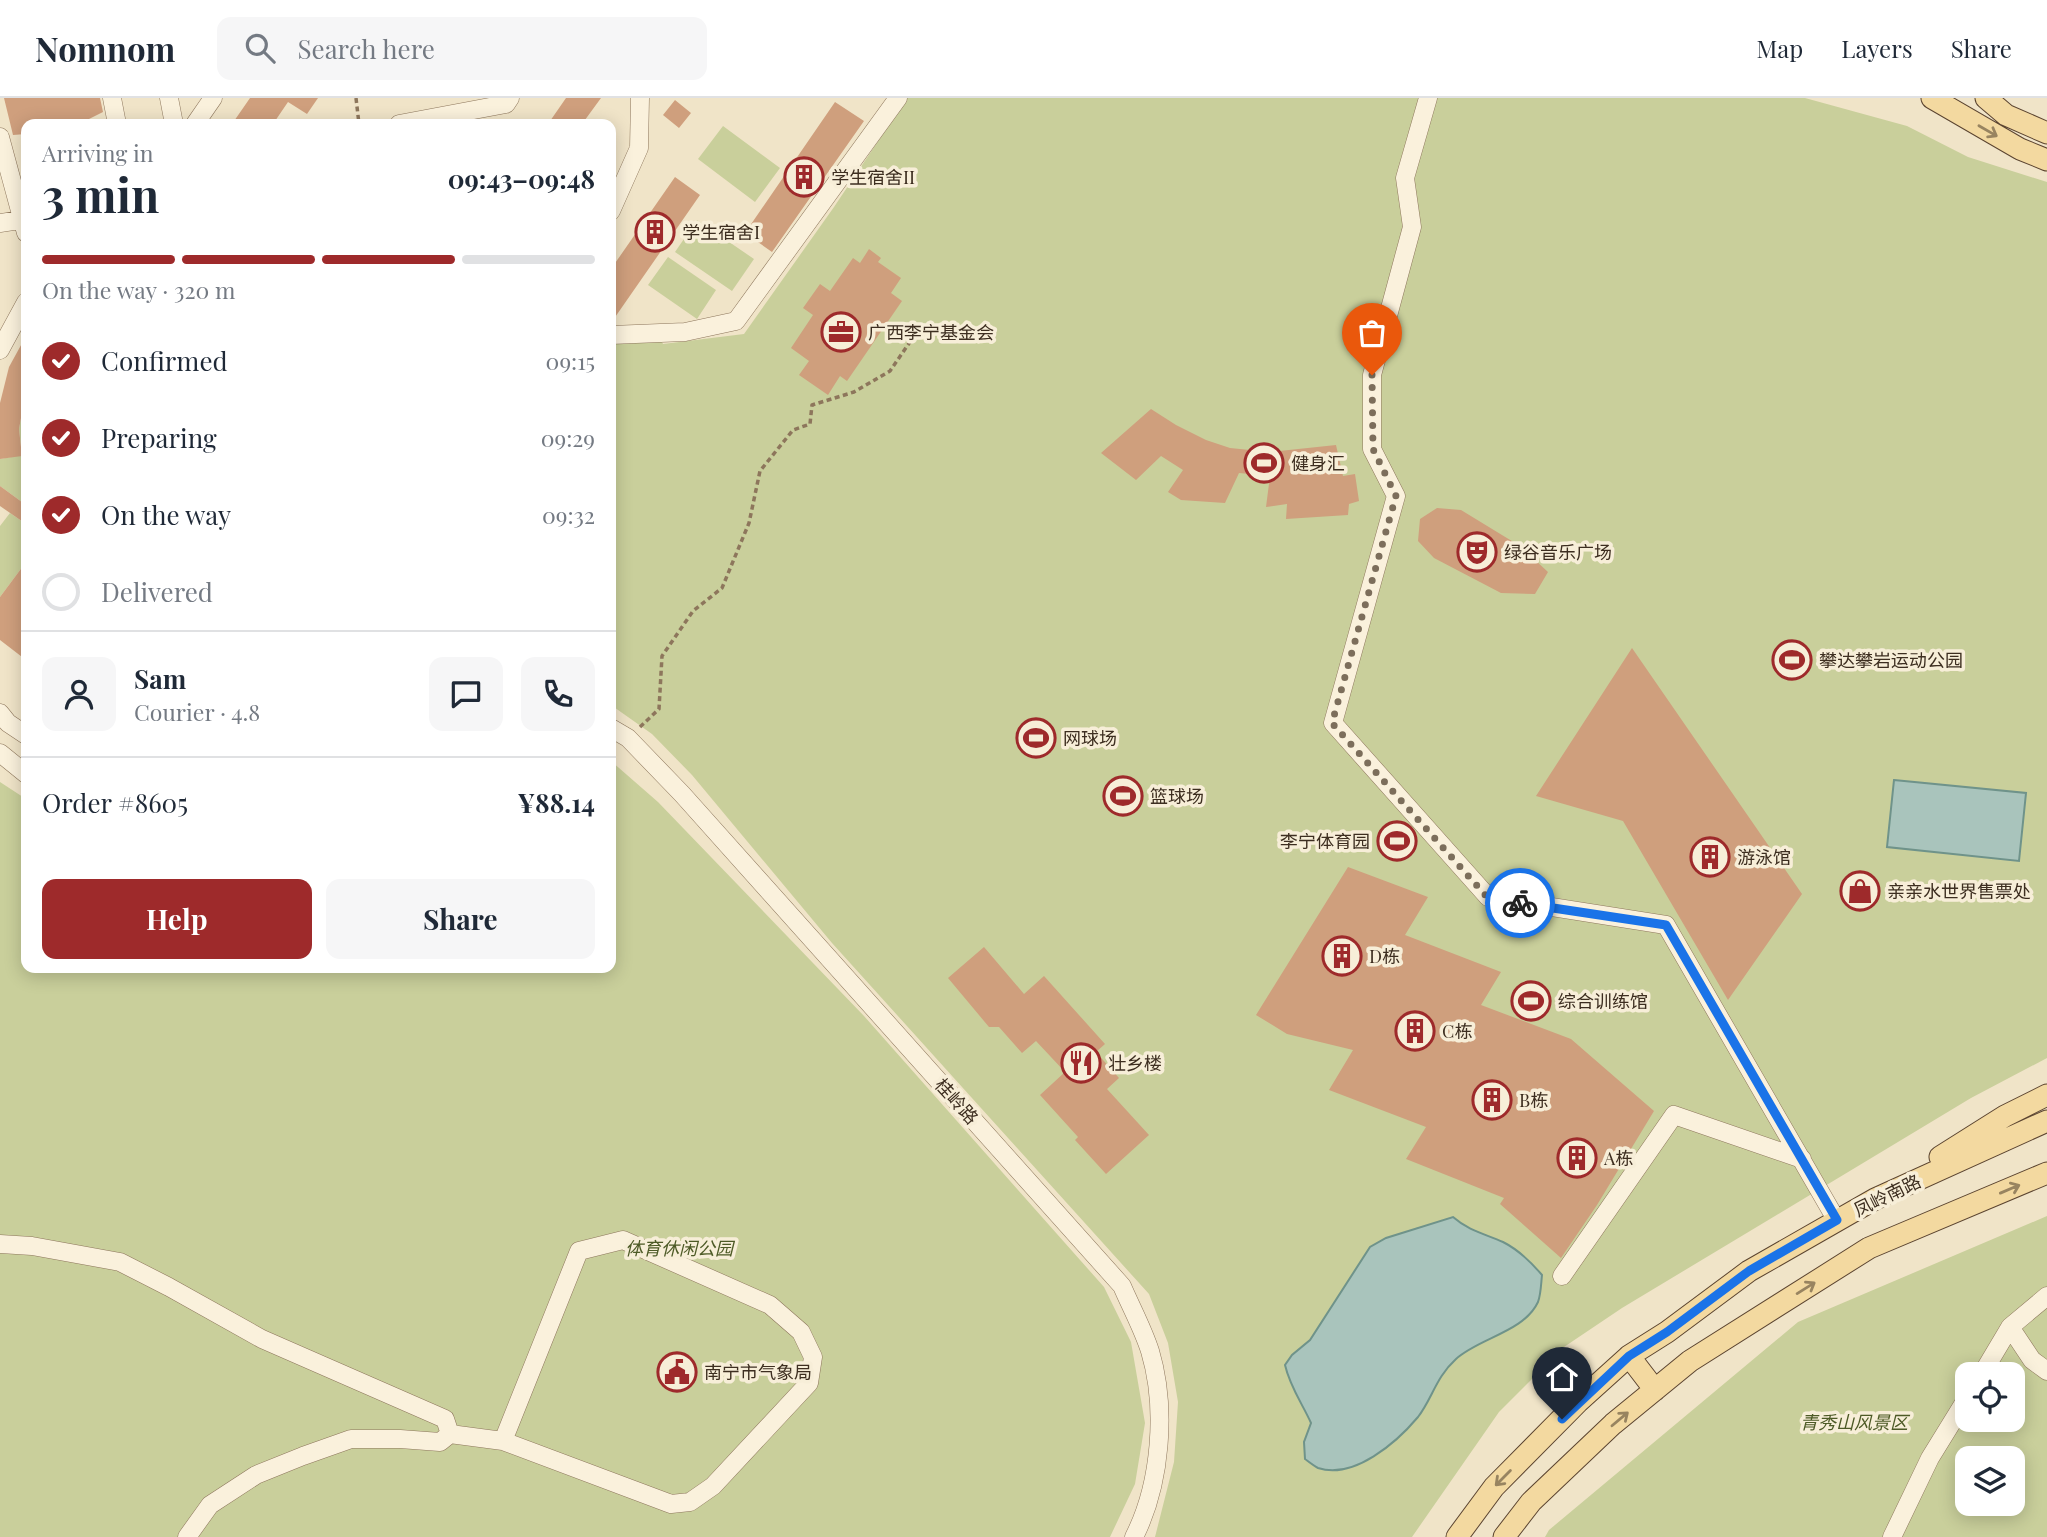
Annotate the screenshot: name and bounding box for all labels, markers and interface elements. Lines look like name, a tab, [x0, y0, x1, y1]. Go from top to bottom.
search box	[217, 17, 707, 80]
text: Nomnom	[35, 26, 175, 70]
icon: search	[241, 29, 279, 67]
text: Search here	[297, 31, 435, 66]
text: Map	[1757, 32, 1803, 64]
text: Layers	[1841, 32, 1913, 64]
text: Share	[1951, 32, 2012, 64]
one-way arrow	[1978, 124, 1998, 138]
text: Arriving in	[42, 137, 154, 168]
building icon: 学生宿舍II	[783, 156, 825, 198]
text: 09:43–09:48	[448, 161, 595, 196]
text: 3 min	[42, 163, 159, 225]
place label: 学生宿舍II	[831, 165, 915, 189]
building icon: 学生宿舍I	[634, 211, 676, 253]
place label: 学生宿舍I	[682, 220, 760, 244]
text: On the way · 320 m	[42, 274, 235, 305]
pin	[1342, 303, 1402, 375]
office icon: 广西李宁基金会	[820, 311, 862, 353]
icon: bag	[1353, 314, 1391, 352]
place label: 广西李宁基金会	[868, 320, 994, 344]
icon: check	[42, 342, 80, 380]
text: Confirmed	[101, 343, 228, 378]
text: 09:15	[546, 345, 595, 376]
icon: check	[42, 419, 80, 457]
text: Preparing	[101, 420, 217, 455]
text: 09:29	[541, 422, 595, 453]
sports icon: 健身汇	[1243, 442, 1285, 484]
place label: 健身汇	[1291, 451, 1345, 475]
icon: check	[42, 496, 80, 534]
text: On the way	[101, 497, 231, 532]
text: 09:32	[542, 499, 595, 530]
theatre icon: 绿谷音乐广场	[1456, 531, 1498, 573]
place label: 绿谷音乐广场	[1504, 540, 1612, 564]
text: Delivered	[101, 574, 213, 609]
sports icon: 攀达攀岩运动公园	[1771, 639, 1813, 681]
place label: 攀达攀岩运动公园	[1819, 648, 1963, 672]
button: person	[42, 657, 116, 731]
button: chat	[429, 657, 503, 731]
button: phone	[521, 657, 595, 731]
text: Sam	[134, 661, 186, 696]
text: Courier · 4.8	[134, 696, 260, 727]
sports icon: 网球场	[1015, 717, 1057, 759]
place label: 网球场	[1063, 726, 1117, 750]
sports icon: 篮球场	[1102, 775, 1144, 817]
place label: 篮球场	[1150, 784, 1204, 808]
text: Order #8605	[42, 785, 188, 820]
text: ¥88.14	[517, 785, 595, 820]
sports icon: 李宁体育园	[1376, 820, 1418, 862]
place label: 李宁体育园	[1280, 829, 1370, 853]
building icon: 游泳馆	[1689, 836, 1731, 878]
place label: 游泳馆	[1737, 845, 1791, 869]
courier	[1485, 868, 1555, 938]
shop icon: 亲亲水世界售票处	[1839, 870, 1881, 912]
button: Help	[42, 879, 312, 959]
button: Share	[326, 879, 595, 959]
place label: 亲亲水世界售票处	[1887, 879, 2031, 903]
icon: bike	[1501, 884, 1539, 922]
building icon: D栋	[1321, 935, 1363, 977]
place label: D栋	[1369, 944, 1400, 968]
sports icon: 综合训练馆	[1510, 980, 1552, 1022]
place label: 综合训练馆	[1558, 989, 1648, 1013]
building icon: C栋	[1394, 1010, 1436, 1052]
place label: C栋	[1442, 1019, 1472, 1043]
restaurant icon: 壮乡楼	[1060, 1042, 1102, 1084]
place label: 壮乡楼	[1108, 1051, 1162, 1075]
street label: 桂岭路	[930, 1073, 984, 1129]
building icon: B栋	[1471, 1079, 1513, 1121]
place label: B栋	[1519, 1088, 1548, 1112]
building icon: A栋	[1556, 1137, 1598, 1179]
place label: A栋	[1603, 1146, 1633, 1170]
street label: 凤岭南路	[1849, 1168, 1925, 1222]
one-way arrow	[1998, 1182, 2020, 1195]
park label: 体育休闲公园	[625, 1236, 736, 1260]
one-way arrow	[1795, 1280, 1815, 1294]
pin	[1532, 1347, 1592, 1419]
public building icon: 南宁市气象局	[656, 1351, 698, 1393]
icon: home	[1543, 1358, 1581, 1396]
place label: 南宁市气象局	[704, 1360, 812, 1384]
map controls	[1955, 1362, 2025, 1516]
button: locate	[1955, 1362, 2025, 1432]
park label: 青秀山风景区	[1800, 1410, 1911, 1434]
one-way arrow	[1611, 1411, 1629, 1427]
button: layers	[1955, 1446, 2025, 1516]
one-way arrow	[1495, 1469, 1512, 1486]

